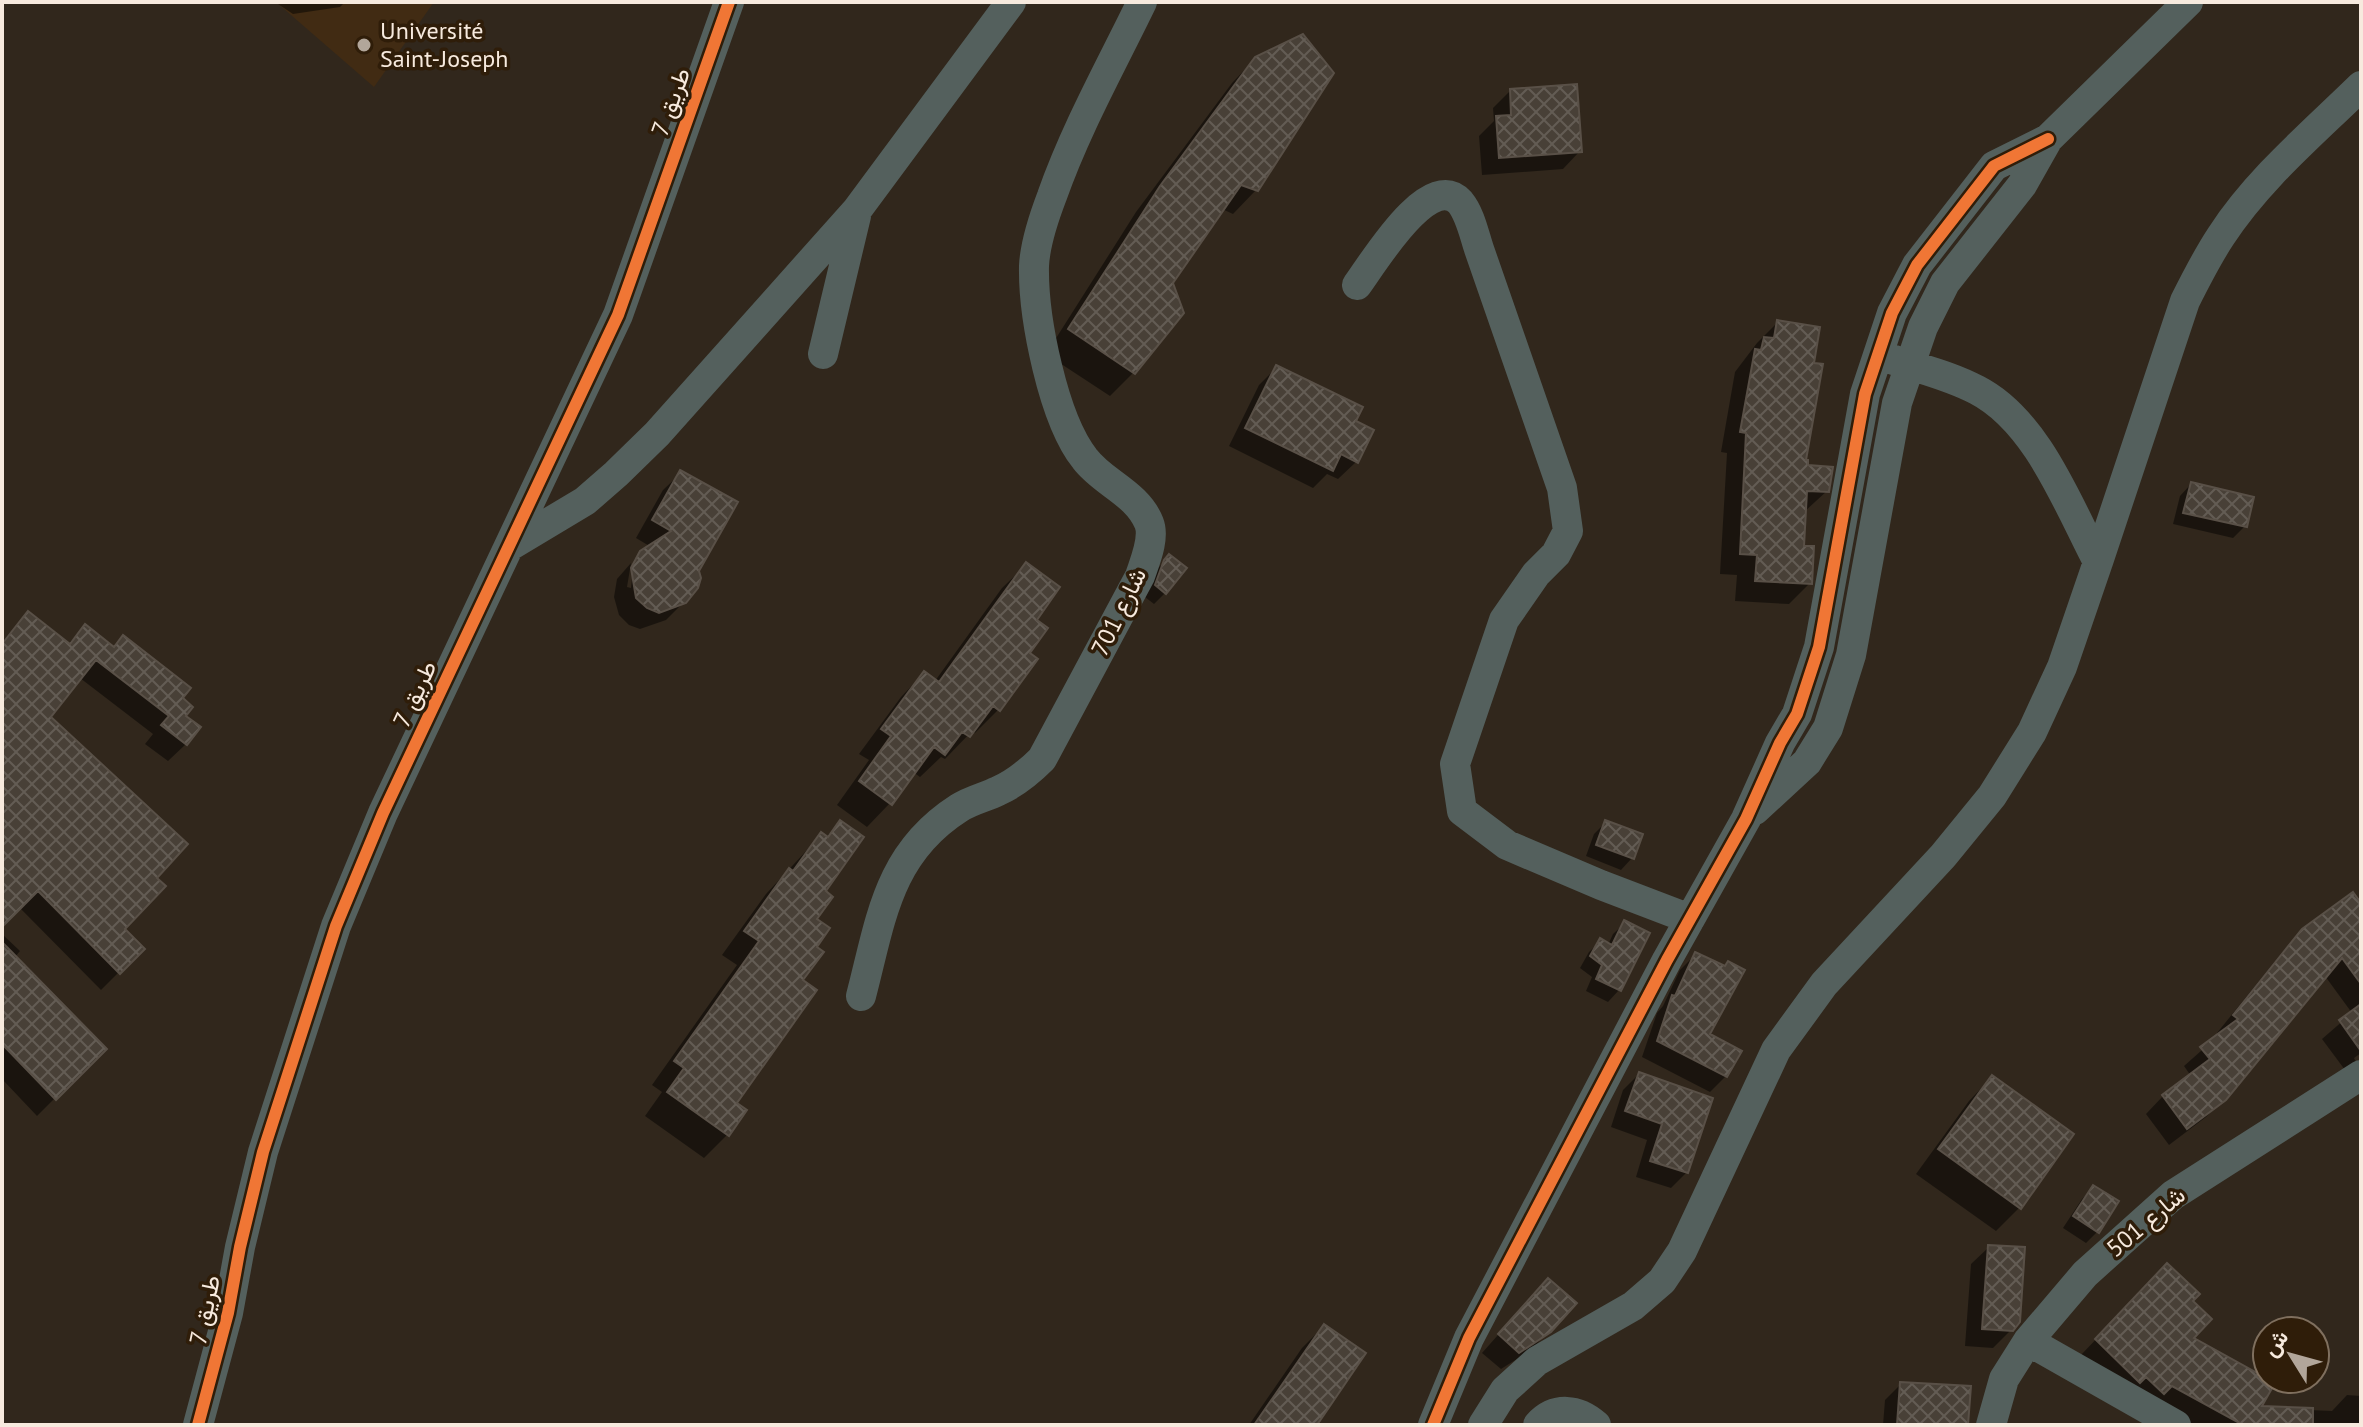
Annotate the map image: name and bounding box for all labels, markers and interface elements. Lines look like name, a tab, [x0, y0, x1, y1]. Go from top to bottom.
place label: Université Saint-Joseph	[380, 15, 508, 74]
marker: Université Saint-Joseph	[355, 36, 373, 54]
street label: طريق 7	[644, 63, 697, 140]
street label: شارع 701	[1084, 563, 1154, 661]
street label: طريق 7	[386, 655, 443, 732]
street label: شارع 501	[2100, 1180, 2192, 1264]
street label: طريق 7	[182, 1272, 227, 1348]
north arrow	[2251, 1315, 2331, 1395]
text: ش	[2256, 1324, 2294, 1362]

